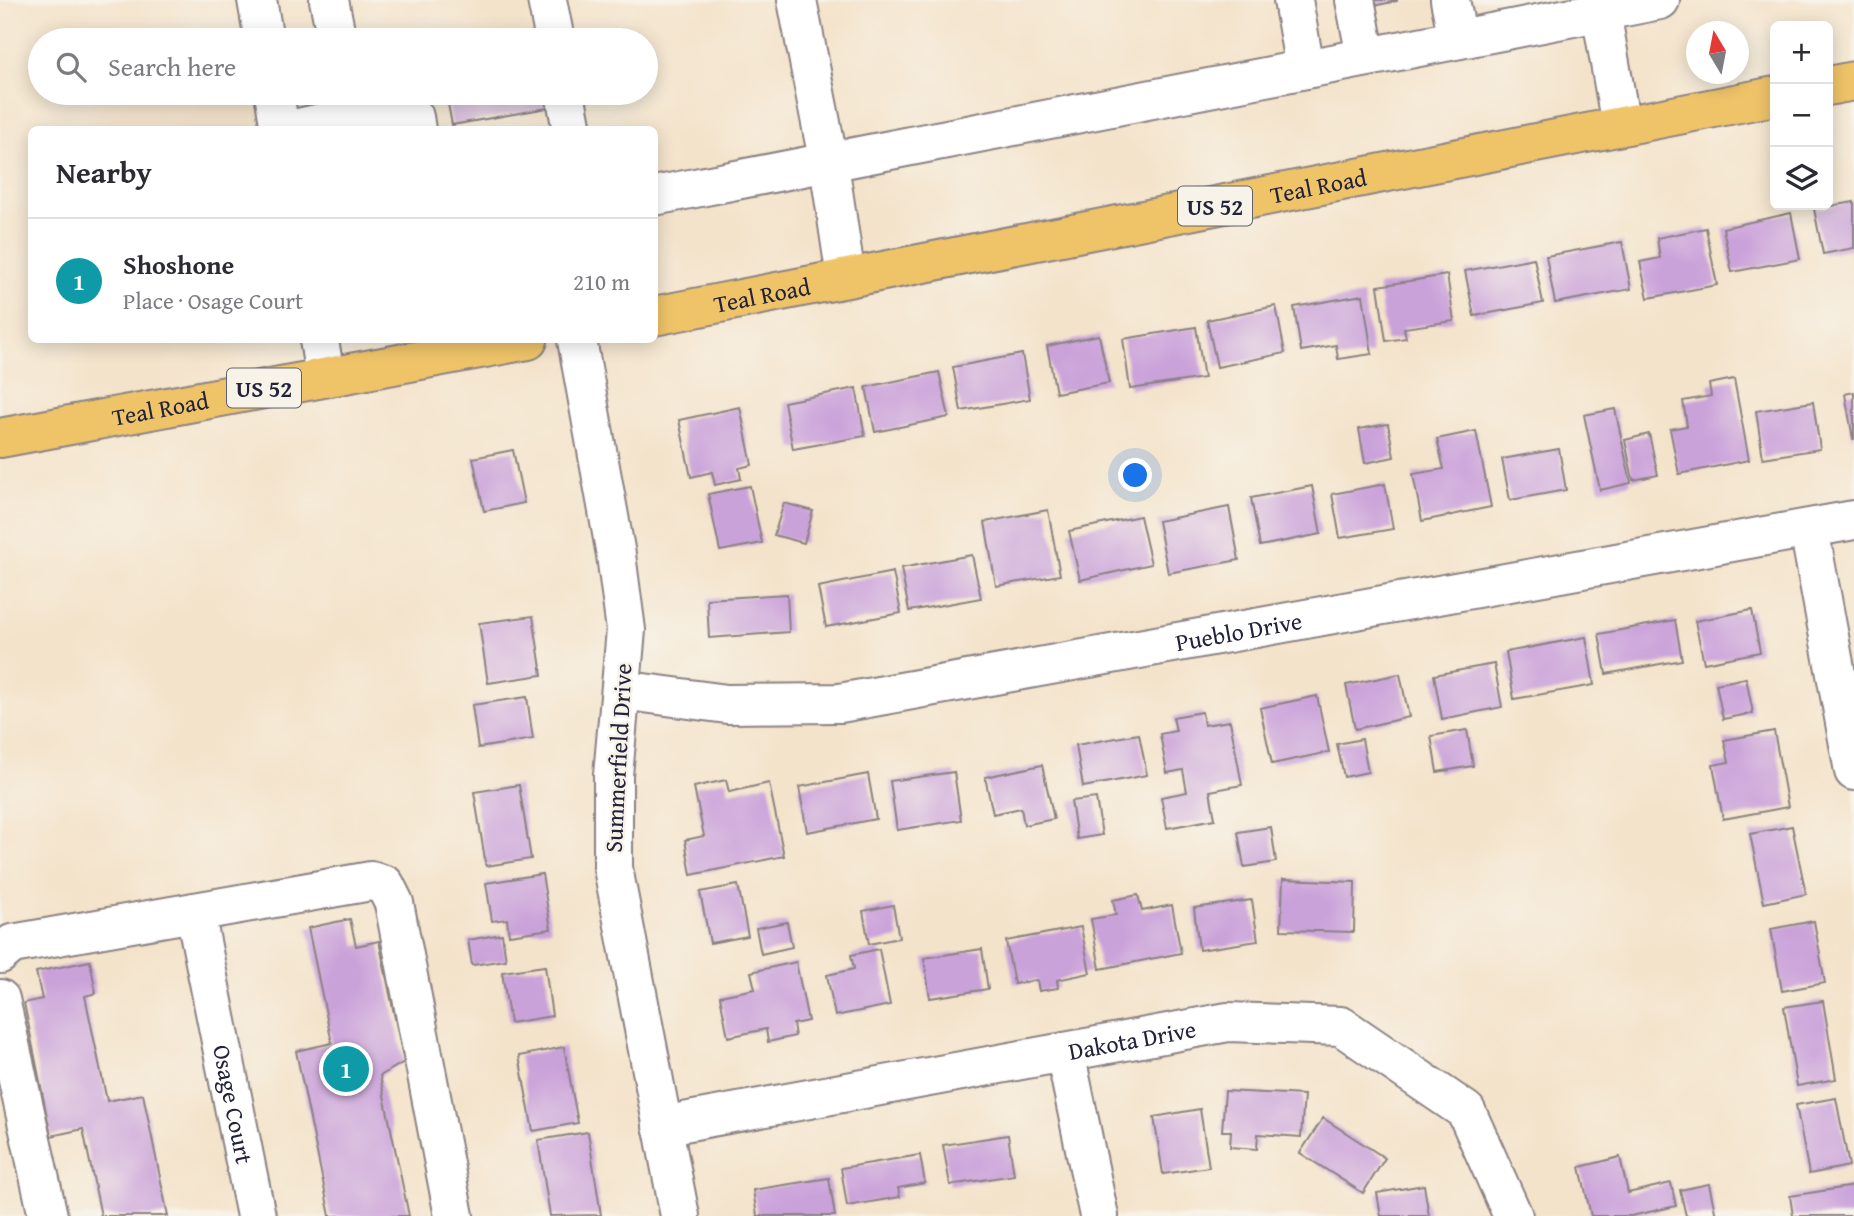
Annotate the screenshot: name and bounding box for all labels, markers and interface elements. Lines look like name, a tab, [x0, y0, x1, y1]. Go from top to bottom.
north arrow	[1686, 21, 1749, 84]
map controls	[1770, 21, 1833, 210]
button: +	[1770, 21, 1833, 84]
search box	[28, 28, 658, 105]
text: Search here	[108, 47, 236, 86]
icon: search	[52, 48, 90, 86]
button: −	[1770, 84, 1833, 147]
button: layers	[1770, 147, 1833, 210]
text: Nearby	[56, 150, 152, 194]
street label: Teal Road	[1267, 159, 1370, 212]
road number: US 52	[1178, 186, 1252, 226]
text: Shoshone	[123, 245, 234, 284]
text: 1	[73, 265, 85, 298]
text: 210 m	[573, 265, 630, 298]
street label: Teal Road	[711, 268, 813, 321]
text: Place · Osage Court	[123, 284, 303, 317]
road number: US 52	[227, 368, 301, 408]
street label: Teal Road	[109, 382, 212, 434]
your location	[1118, 458, 1152, 492]
street label: Pueblo Drive	[1173, 602, 1305, 660]
street label: Summerfield Drive	[596, 662, 640, 854]
street label: Dakota Drive	[1066, 1011, 1199, 1068]
street label: Osage Court	[205, 1042, 263, 1167]
pin: 1	[323, 1043, 369, 1095]

